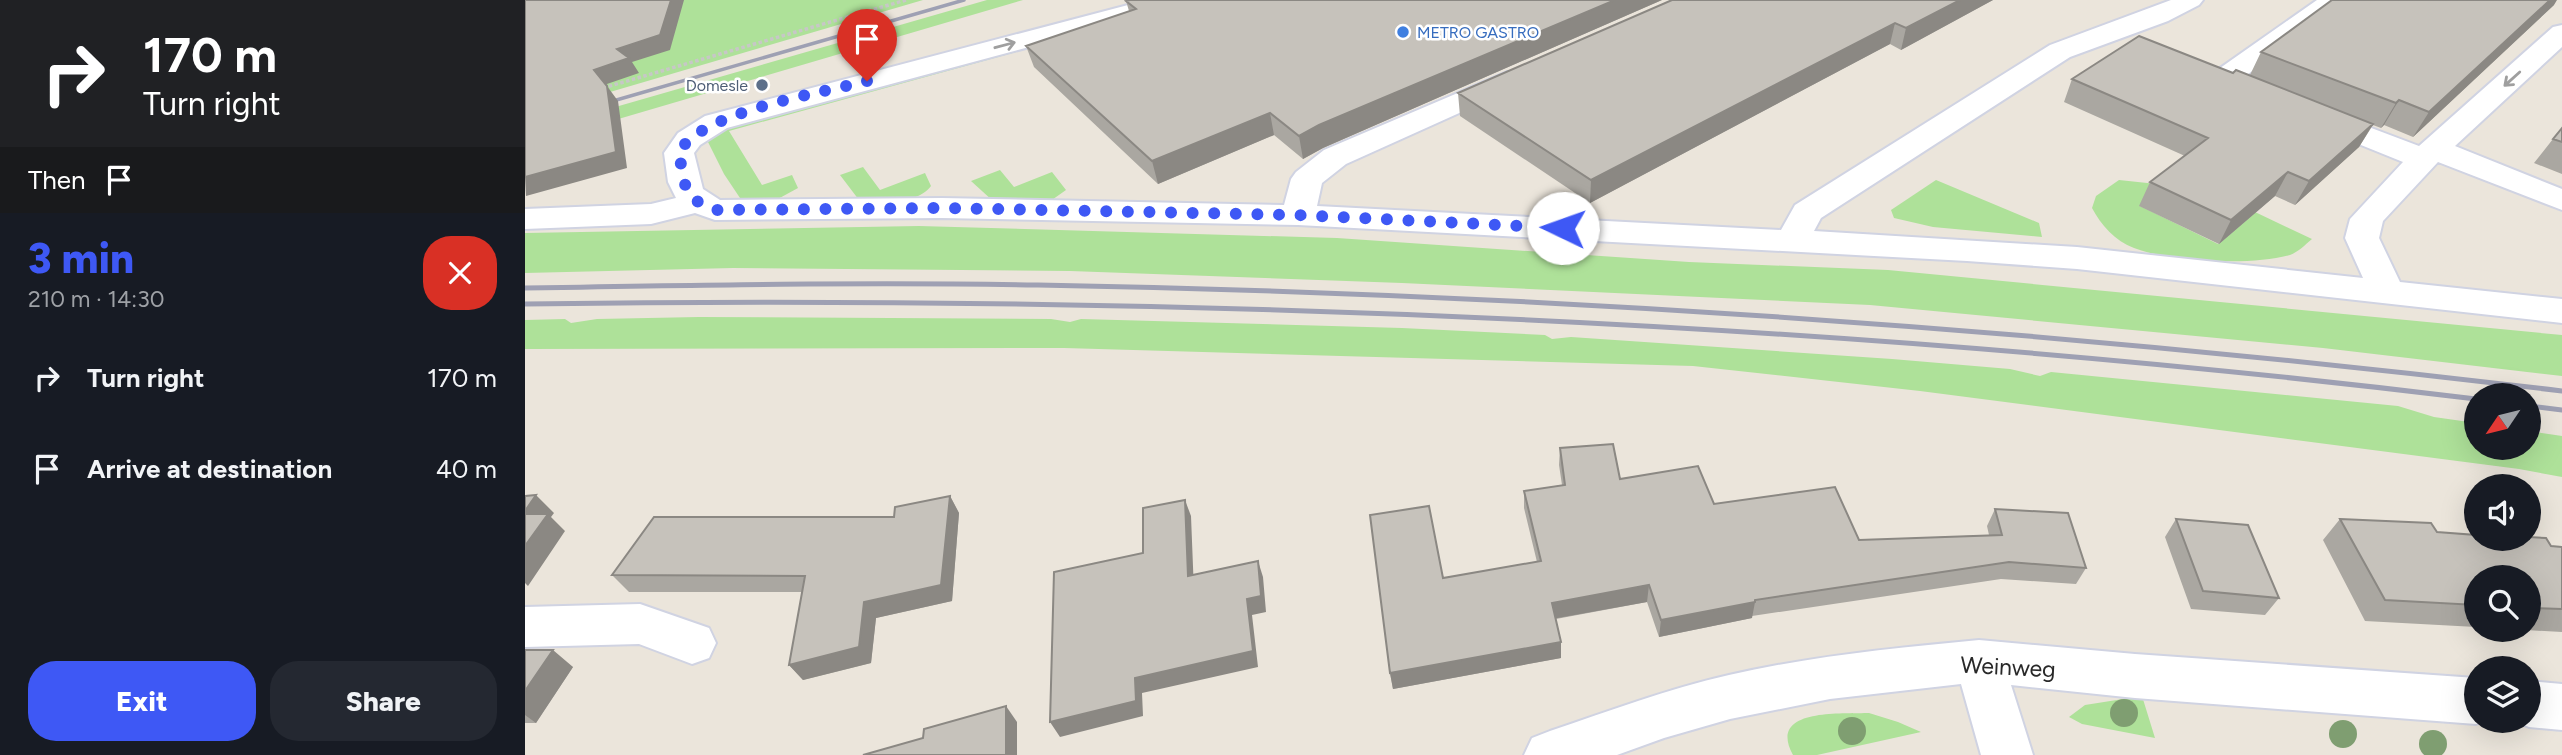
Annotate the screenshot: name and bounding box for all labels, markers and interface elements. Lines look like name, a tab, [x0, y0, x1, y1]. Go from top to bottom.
pin	[837, 9, 897, 81]
icon: arrive	[848, 20, 886, 58]
place label: METRO GASTRO	[1417, 23, 1539, 42]
marker: METRO GASTRO	[1395, 24, 1411, 40]
text: 170 m	[143, 25, 277, 84]
icon: right	[28, 28, 119, 119]
one-way arrow	[993, 38, 1015, 51]
one-way arrow	[2503, 71, 2521, 87]
place label: Domesle	[686, 76, 748, 95]
marker: Domesle	[754, 77, 770, 93]
text: Turn right	[143, 85, 281, 123]
icon: arrive	[100, 161, 138, 199]
text: Then	[28, 164, 86, 196]
position arrow	[1526, 191, 1600, 265]
text: 3 min	[28, 233, 134, 284]
button: close	[423, 236, 497, 310]
text: 210 m · 14:30	[28, 285, 164, 313]
icon: right	[28, 359, 66, 397]
text: Turn right	[87, 362, 204, 394]
text: 170 m	[427, 362, 497, 394]
north arrow	[2464, 383, 2541, 460]
map controls	[2464, 383, 2541, 733]
icon: arrive	[28, 450, 66, 488]
text: Arrive at destination	[87, 453, 332, 485]
text: 40 m	[436, 453, 497, 485]
button: sound	[2464, 474, 2541, 551]
button: search	[2464, 565, 2541, 642]
street label: Weinweg	[1960, 651, 2056, 683]
button: layers	[2464, 656, 2541, 733]
button: Exit	[28, 661, 256, 741]
button: Share	[270, 661, 497, 741]

